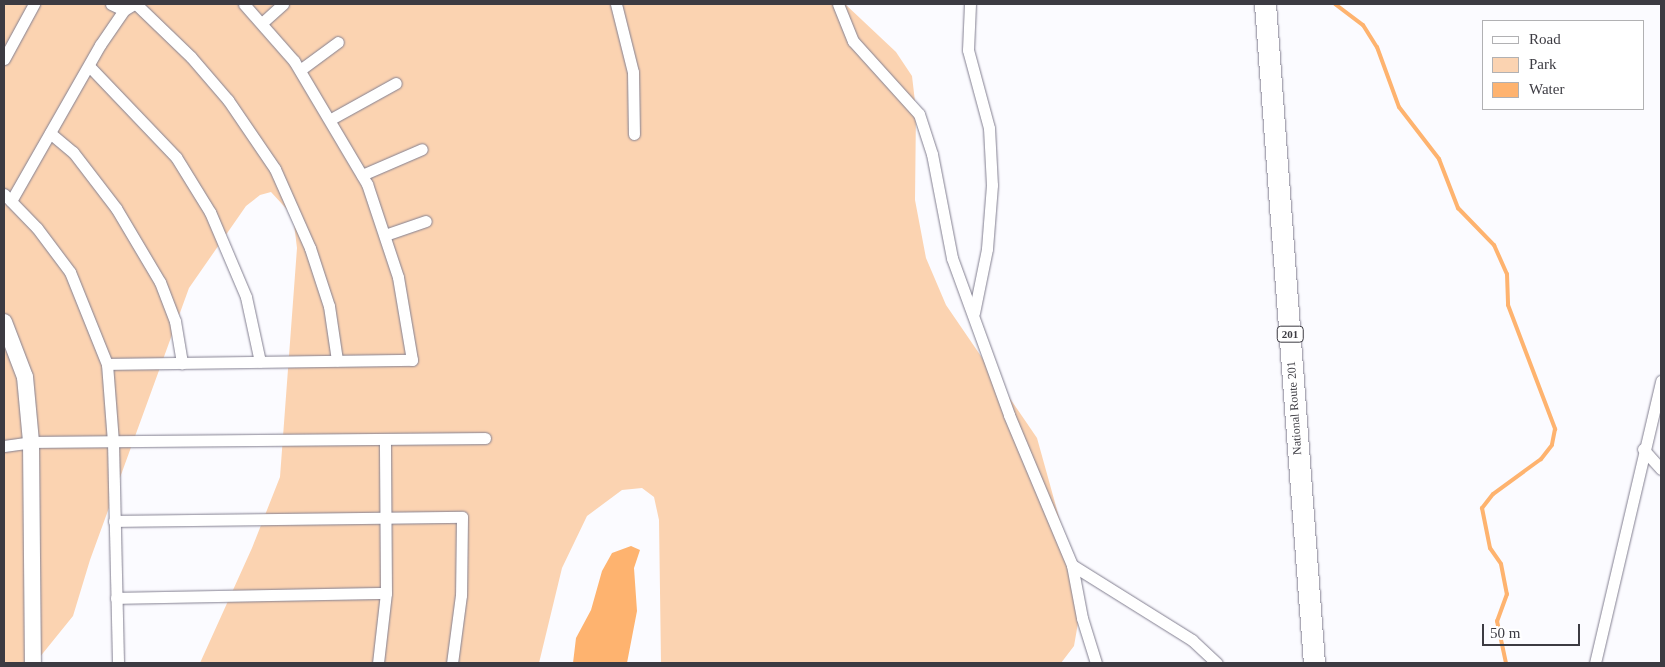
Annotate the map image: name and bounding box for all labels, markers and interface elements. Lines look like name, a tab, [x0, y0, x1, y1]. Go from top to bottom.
legend	[1482, 20, 1645, 110]
text: Road	[1529, 31, 1561, 47]
text: Park	[1529, 56, 1557, 72]
text: Water	[1529, 81, 1564, 97]
road number: 201	[1275, 326, 1305, 342]
street label: National Route 201	[1284, 355, 1306, 461]
scale bar	[1485, 614, 1582, 646]
text: 50 m	[1490, 625, 1520, 641]

